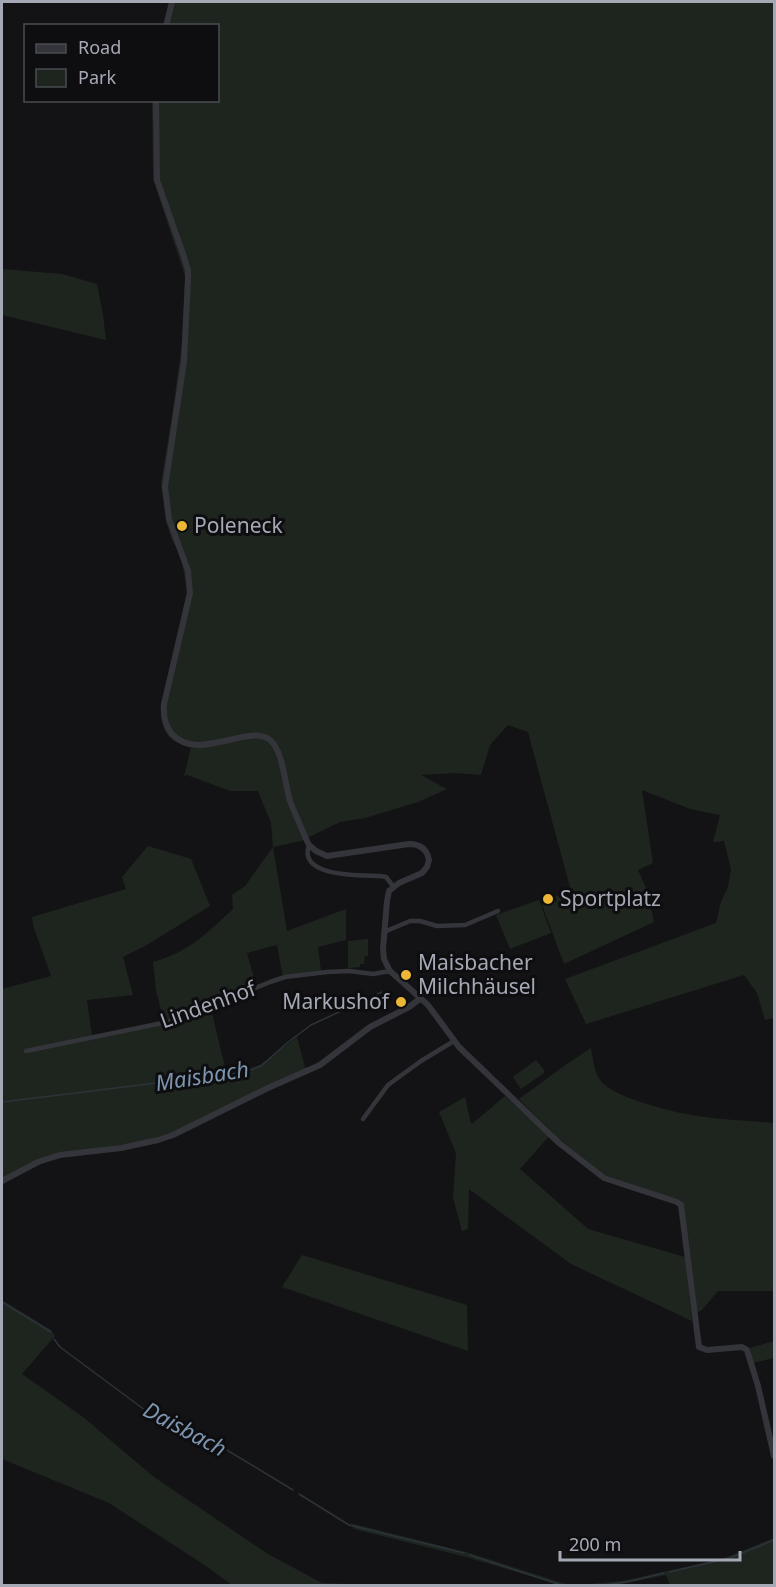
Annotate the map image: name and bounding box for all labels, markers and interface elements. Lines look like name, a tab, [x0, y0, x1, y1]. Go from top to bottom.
legend	[24, 24, 219, 102]
text: Road	[78, 35, 121, 59]
text: Park	[78, 65, 116, 89]
place label: Poleneck	[194, 511, 284, 539]
marker: Poleneck	[175, 519, 189, 533]
place label: Sportplatz	[560, 884, 661, 912]
marker: Sportplatz	[541, 892, 555, 906]
place label: Maisbacher Milchhäusel	[418, 948, 536, 1000]
marker: Maisbacher Milchhäusel	[399, 968, 413, 982]
street label: Lindenhof	[156, 973, 261, 1034]
place label: Markushof	[282, 987, 391, 1015]
marker: Markushof	[394, 995, 408, 1009]
water label: Maisbach	[153, 1053, 251, 1097]
water label: Daisbach	[139, 1394, 232, 1463]
scale bar	[560, 1524, 740, 1562]
text: 200 m	[569, 1532, 621, 1556]

